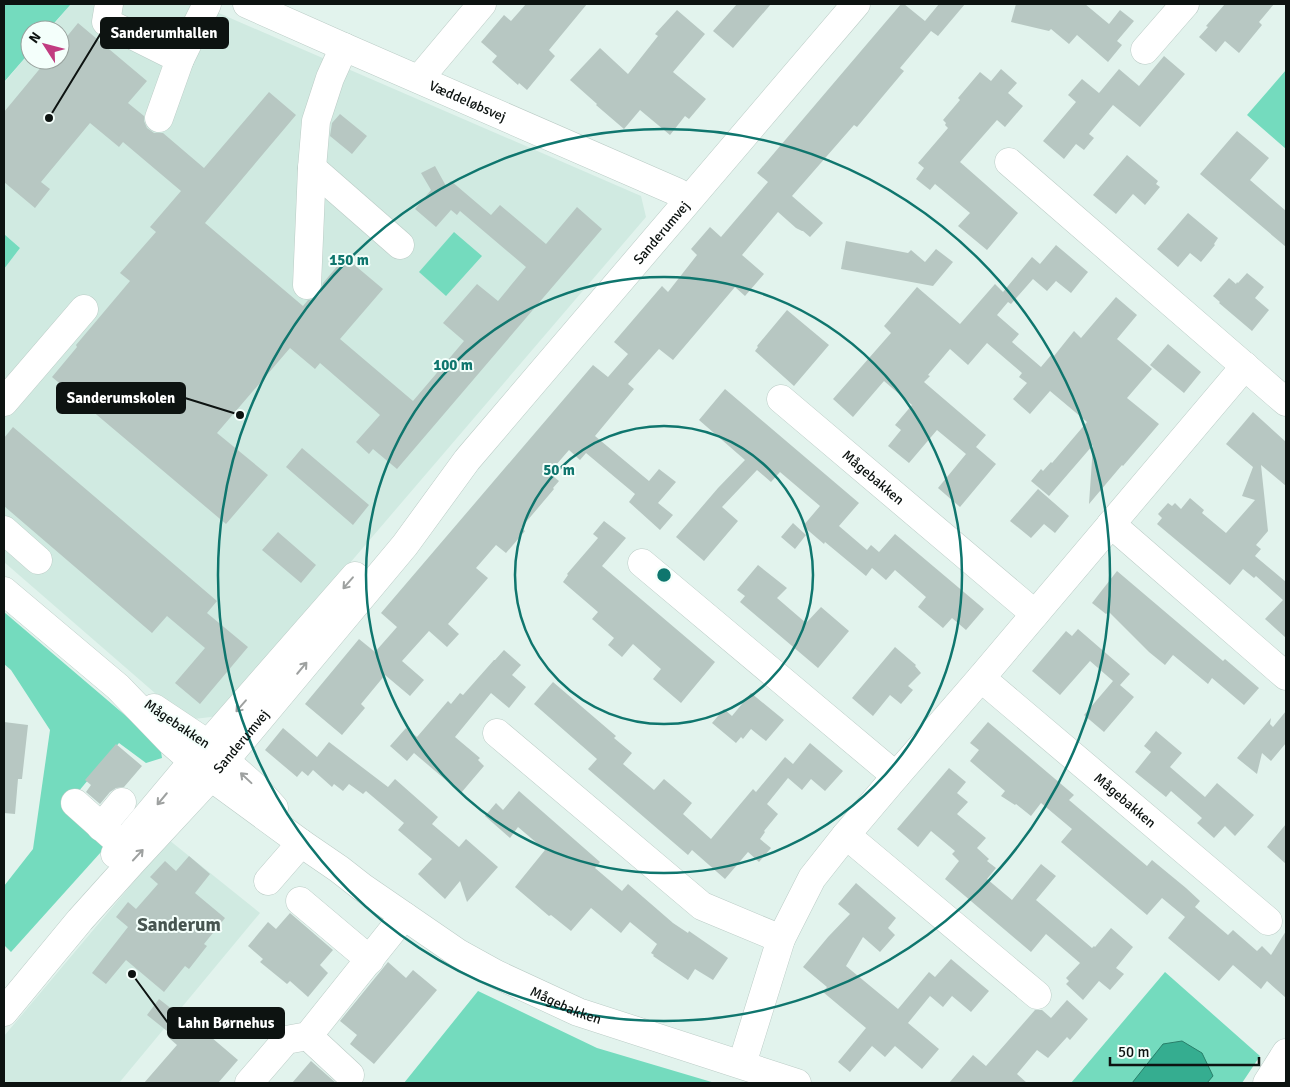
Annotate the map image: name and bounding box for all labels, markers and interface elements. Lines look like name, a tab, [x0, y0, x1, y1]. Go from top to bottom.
callout: Sanderumhallen	[101, 18, 228, 48]
north arrow	[20, 20, 70, 70]
text: Sanderumhallen	[111, 24, 217, 42]
text: N	[25, 29, 45, 47]
street label: Væddeløbsvej	[427, 77, 509, 125]
street label: Sanderumvej	[629, 197, 693, 268]
text: 150 m	[329, 251, 369, 269]
text: 100 m	[433, 356, 473, 374]
callout: Sanderumskolen	[57, 383, 185, 413]
text: Sanderumskolen	[67, 389, 175, 407]
street label: Mågebakken	[839, 446, 908, 508]
text: 50 m	[543, 461, 575, 479]
centre of rings	[655, 566, 673, 584]
one-way arrow	[343, 577, 354, 590]
one-way arrow	[296, 662, 307, 675]
street label: Mågebakken	[141, 696, 213, 752]
one-way arrow	[236, 699, 247, 712]
street label: Sanderumvej	[209, 706, 272, 776]
street label: Mågebakken	[1091, 769, 1160, 831]
one-way arrow	[239, 772, 252, 784]
one-way arrow	[156, 792, 167, 805]
one-way arrow	[132, 849, 144, 862]
district label: Sanderum	[137, 913, 221, 937]
street label: Mågebakken	[528, 983, 604, 1028]
callout: Lahn Børnehus	[168, 1008, 284, 1038]
text: Lahn Børnehus	[178, 1014, 275, 1032]
scale bar	[1110, 1034, 1259, 1066]
text: 50 m	[1118, 1043, 1149, 1061]

